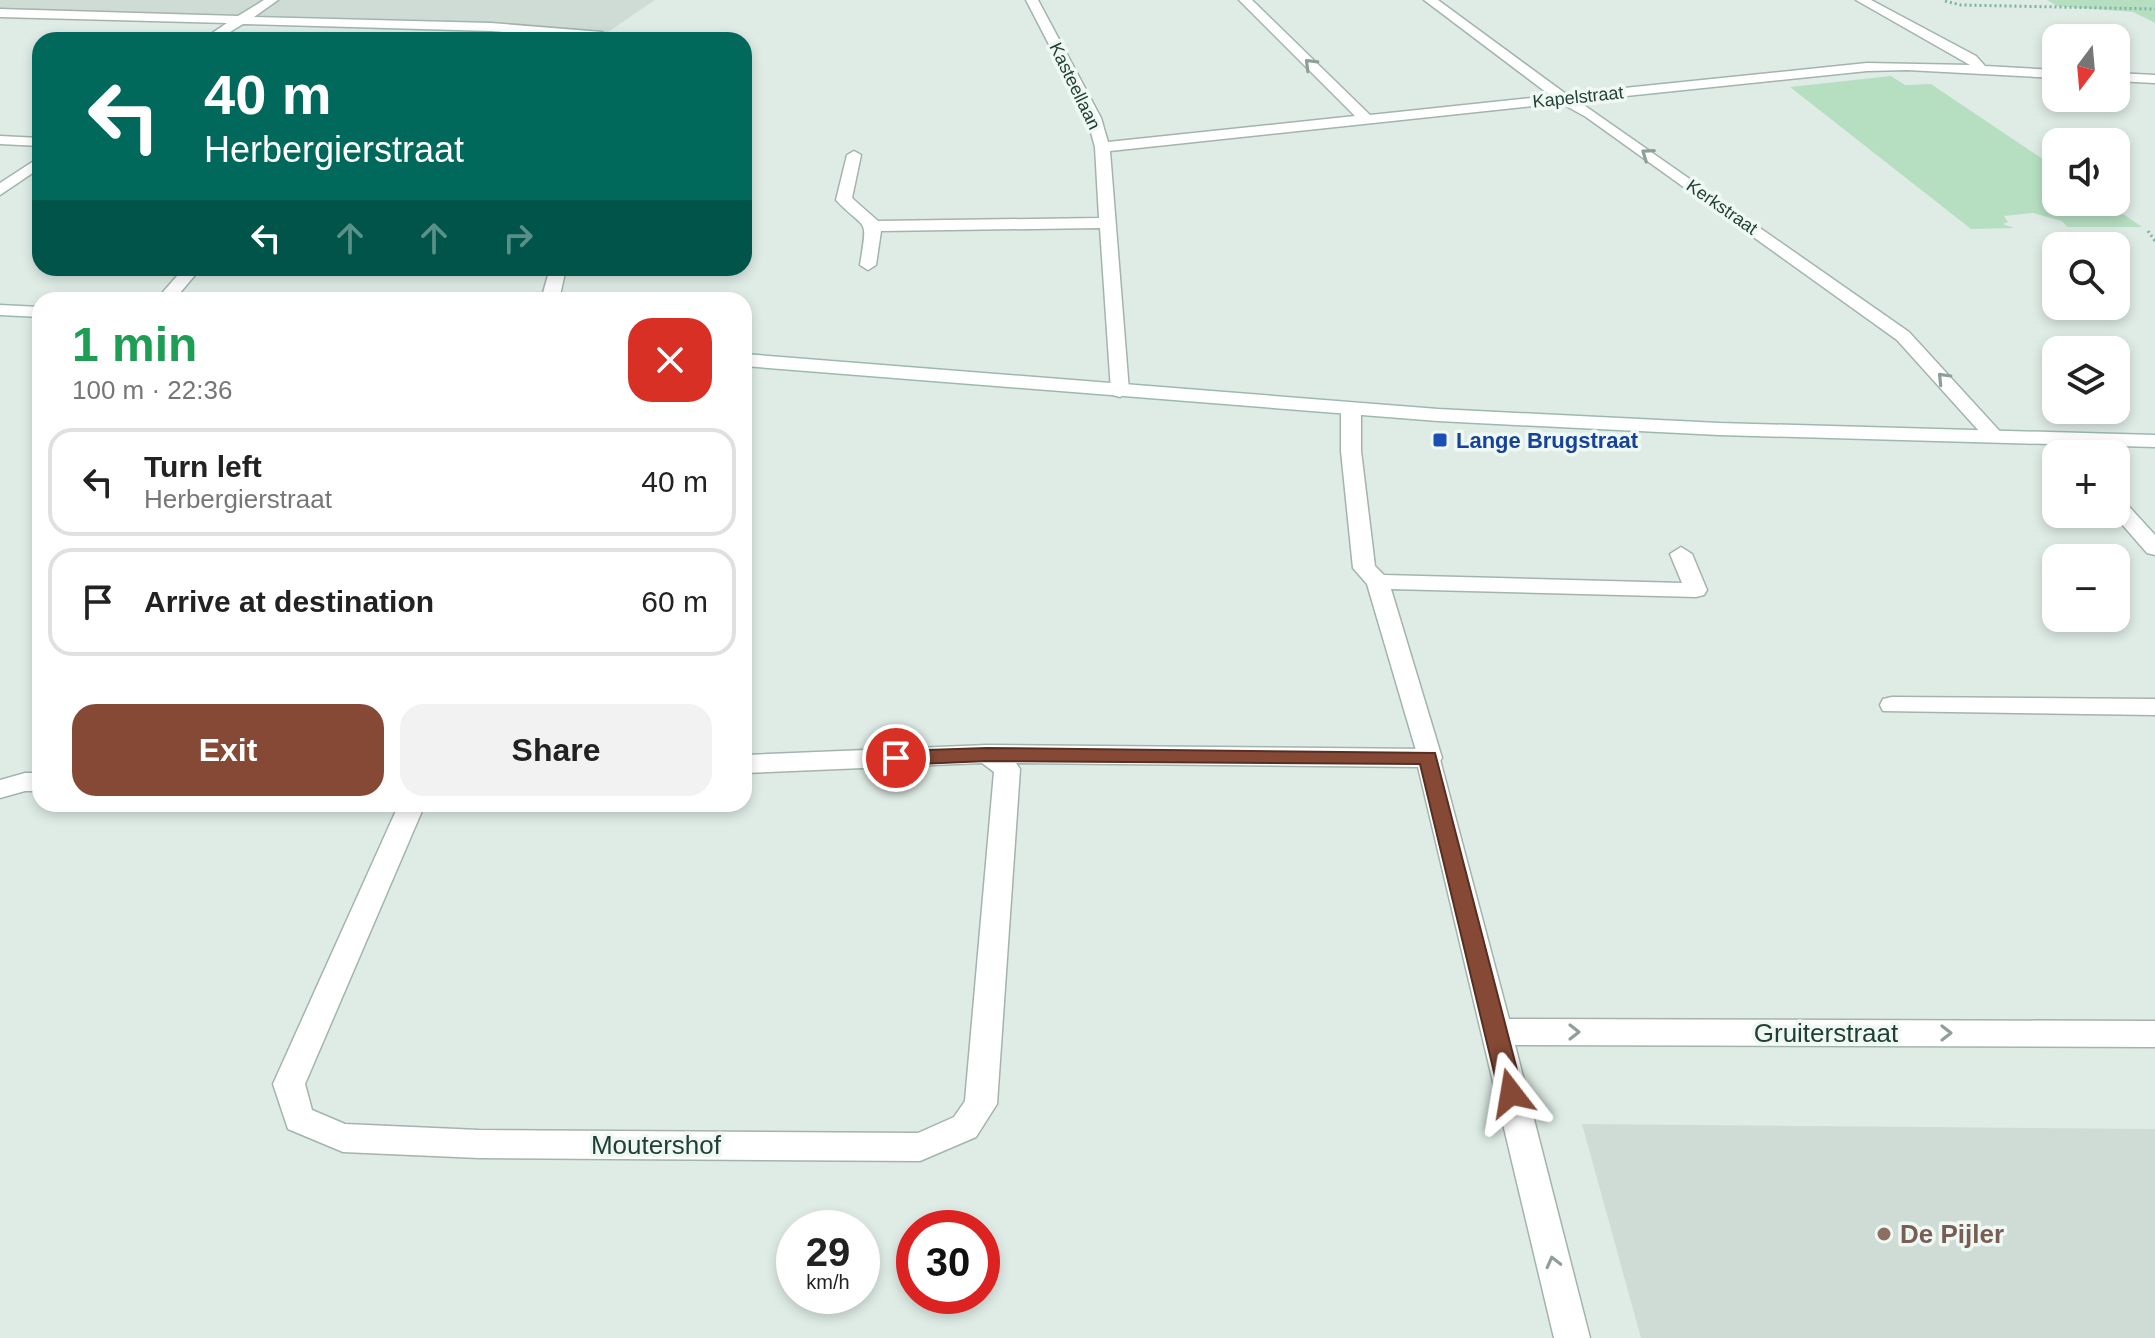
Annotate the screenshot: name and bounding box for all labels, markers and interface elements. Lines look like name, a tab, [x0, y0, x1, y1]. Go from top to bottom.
north arrow	[2042, 24, 2130, 112]
map controls	[2042, 24, 2130, 632]
street label: Kasteellaan	[1045, 39, 1105, 133]
one-way arrow	[1305, 59, 1319, 73]
text: 40 m	[204, 63, 332, 126]
icon: left	[72, 64, 176, 168]
street label: Kapelstraat	[1532, 82, 1624, 112]
button: sound	[2042, 128, 2130, 216]
text: Herbergierstraat	[204, 129, 464, 170]
one-way arrow	[1642, 149, 1656, 164]
street label: Kerkstraat	[1683, 175, 1761, 239]
icon: left	[244, 216, 288, 260]
icon: ahead	[328, 216, 372, 260]
icon: ahead	[412, 216, 456, 260]
icon: right	[496, 216, 540, 260]
button: search	[2042, 232, 2130, 320]
text: 1 min	[72, 318, 197, 371]
button: close	[628, 318, 712, 402]
button: layers	[2042, 336, 2130, 424]
one-way arrow	[1938, 373, 1952, 387]
text: 100 m · 22:36	[72, 375, 232, 405]
place label: Lange Brugstraat	[1456, 428, 1639, 453]
marker: Lange Brugstraat	[1431, 431, 1449, 449]
button: +	[2042, 440, 2130, 528]
text: Turn left	[144, 450, 262, 483]
icon: left	[76, 460, 120, 504]
text: 40 m	[641, 465, 708, 498]
text: Herbergierstraat	[144, 484, 332, 514]
button: −	[2042, 544, 2130, 632]
icon: arrive	[76, 580, 120, 624]
text: Arrive at destination	[144, 585, 434, 618]
text: 60 m	[641, 585, 708, 618]
button: Exit	[72, 704, 384, 796]
button: Share	[400, 704, 712, 796]
pin	[862, 724, 930, 792]
icon: arrive	[874, 736, 918, 780]
street label: Gruiterstraat	[1754, 1018, 1899, 1048]
one-way arrow	[1568, 1023, 1581, 1041]
one-way arrow	[1940, 1024, 1953, 1042]
position arrow	[1469, 1051, 1553, 1135]
street label: Moutershof	[591, 1130, 722, 1160]
speed limit sign: 30	[896, 1210, 1000, 1314]
place label: De Pijler	[1900, 1219, 2004, 1249]
marker: De Pijler	[1875, 1225, 1893, 1243]
text: 29	[806, 1230, 850, 1274]
one-way arrow	[1546, 1256, 1563, 1270]
text: km/h	[806, 1271, 850, 1293]

